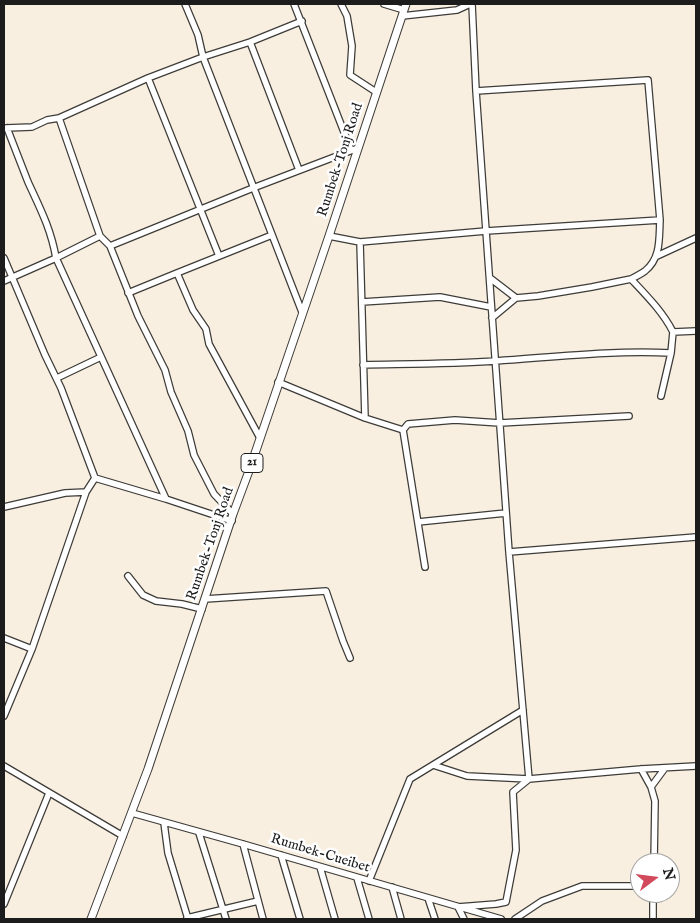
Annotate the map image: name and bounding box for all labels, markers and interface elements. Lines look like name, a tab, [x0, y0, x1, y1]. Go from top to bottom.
street label: Rumbek-Tonj Road	[315, 101, 367, 219]
road number: 21	[241, 453, 263, 472]
street label: Rumbek-Tonj Road	[184, 485, 238, 603]
street label: Rumbek-Cueibet	[268, 831, 372, 877]
north arrow	[630, 853, 680, 903]
text: N	[658, 866, 679, 883]

